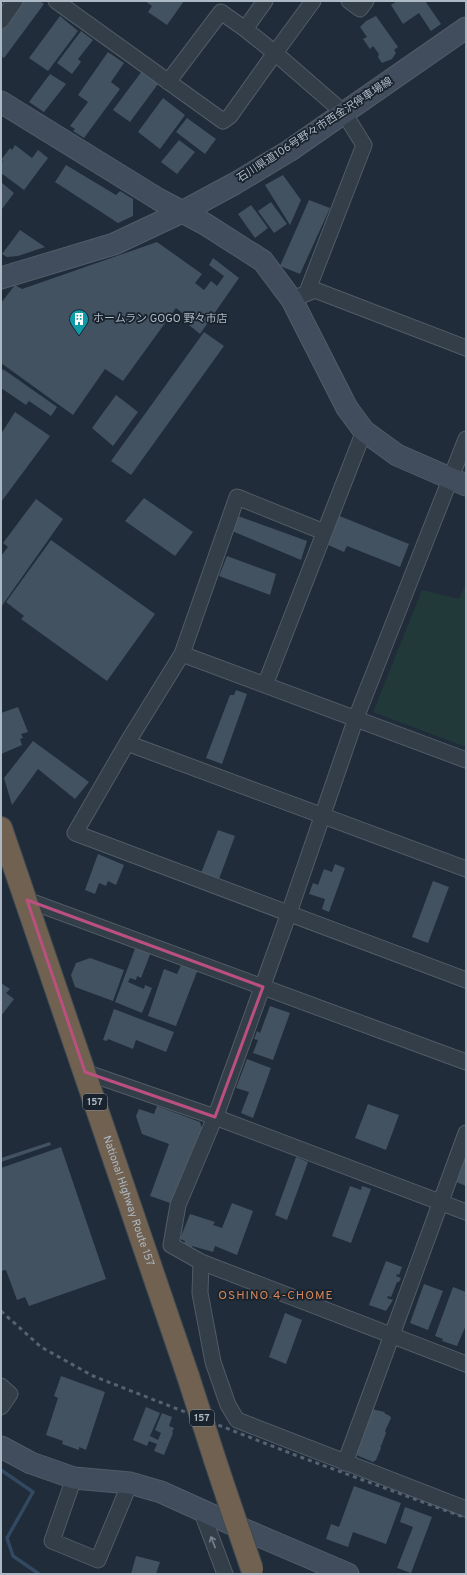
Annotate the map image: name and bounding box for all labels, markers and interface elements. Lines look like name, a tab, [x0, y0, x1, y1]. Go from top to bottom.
street label: 石川県道106号野々市西金沢停車場線	[235, 74, 395, 186]
building icon: ホームラン GOGO 野々市店	[68, 308, 90, 336]
place label: ホームラン GOGO 野々市店	[93, 312, 228, 326]
road number: 157	[83, 1094, 107, 1110]
street label: National Highway Route 157	[100, 1134, 157, 1268]
district label: OSHINO 4-CHOME	[218, 1288, 334, 1304]
road number: 157	[190, 1410, 214, 1426]
one-way arrow	[209, 1536, 217, 1548]

